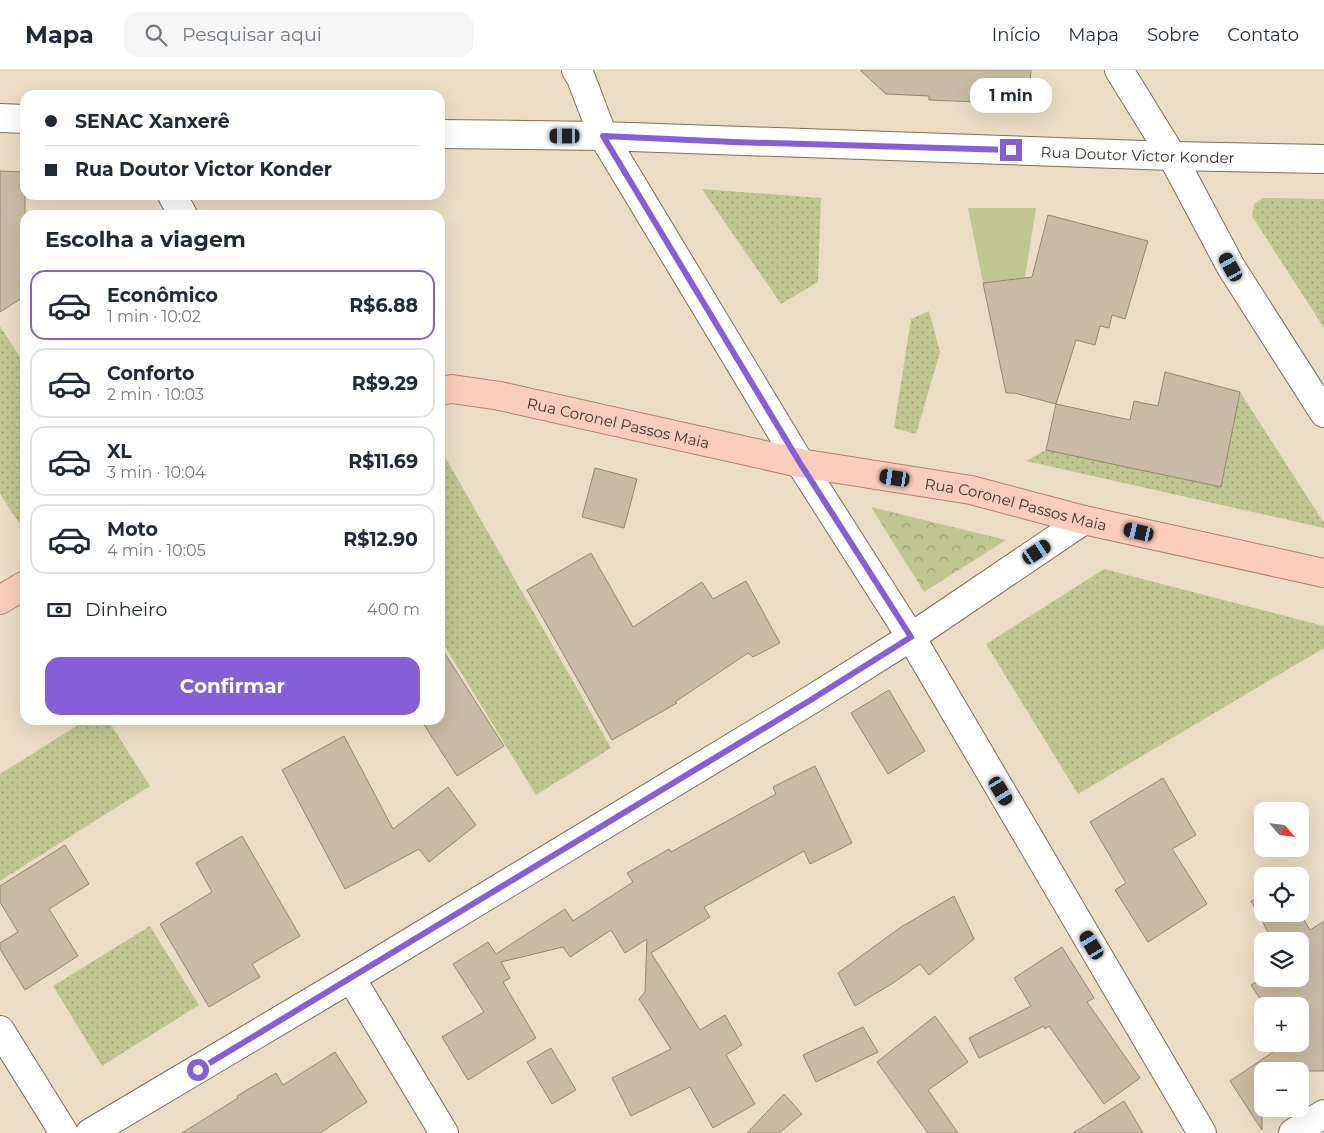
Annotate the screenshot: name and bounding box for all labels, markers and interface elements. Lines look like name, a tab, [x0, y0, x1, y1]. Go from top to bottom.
search box	[124, 12, 474, 57]
text: Mapa	[25, 20, 94, 49]
icon: search	[142, 21, 170, 49]
text: Pesquisar aqui	[182, 23, 322, 46]
text: Início	[992, 24, 1040, 46]
text: Mapa	[1068, 24, 1119, 46]
text: Sobre	[1147, 24, 1199, 46]
text: Contato	[1227, 24, 1299, 46]
callout: 1 min	[970, 78, 1052, 112]
text: 1 min	[989, 86, 1033, 105]
text: SENAC Xanxerê	[75, 110, 230, 133]
car	[550, 129, 580, 144]
route end	[1000, 139, 1022, 161]
street label: Rua Doutor Victor Konder	[1040, 142, 1235, 167]
text: Rua Doutor Victor Konder	[75, 158, 332, 181]
text: Escolha a viagem	[45, 226, 246, 253]
car	[1217, 250, 1244, 284]
icon: car	[47, 283, 92, 328]
text: Econômico	[107, 284, 218, 307]
text: R$6.88	[349, 294, 418, 317]
text: 1 min · 10:02	[107, 307, 201, 326]
icon: car	[47, 361, 92, 406]
text: Conforto	[107, 362, 195, 385]
text: R$9.29	[352, 372, 418, 395]
text: 2 min · 10:03	[107, 385, 204, 404]
street label: Rua Coronel Passos Maia	[525, 393, 712, 452]
icon: car	[47, 439, 92, 484]
text: XL	[107, 440, 132, 463]
text: R$11.69	[348, 450, 418, 473]
text: 3 min · 10:04	[107, 463, 206, 482]
car	[879, 468, 910, 488]
street label: Rua Coronel Passos Maia	[924, 473, 1109, 534]
icon: car	[47, 517, 92, 562]
text: Moto	[107, 518, 158, 541]
car	[1122, 521, 1155, 543]
text: R$12.90	[343, 528, 418, 551]
car	[1020, 537, 1053, 567]
text: 4 min · 10:05	[107, 541, 206, 560]
icon: cash	[45, 596, 73, 624]
text: Dinheiro	[85, 598, 167, 621]
text: 400 m	[367, 600, 420, 619]
button: Confirmar	[45, 657, 420, 715]
car	[986, 774, 1015, 808]
north arrow	[1254, 802, 1309, 858]
map controls	[1254, 802, 1309, 1117]
button: locate	[1254, 867, 1309, 922]
car	[1077, 928, 1106, 962]
button: layers	[1254, 932, 1309, 987]
button: +	[1254, 997, 1309, 1052]
route start	[187, 1059, 209, 1081]
button: −	[1254, 1062, 1309, 1117]

